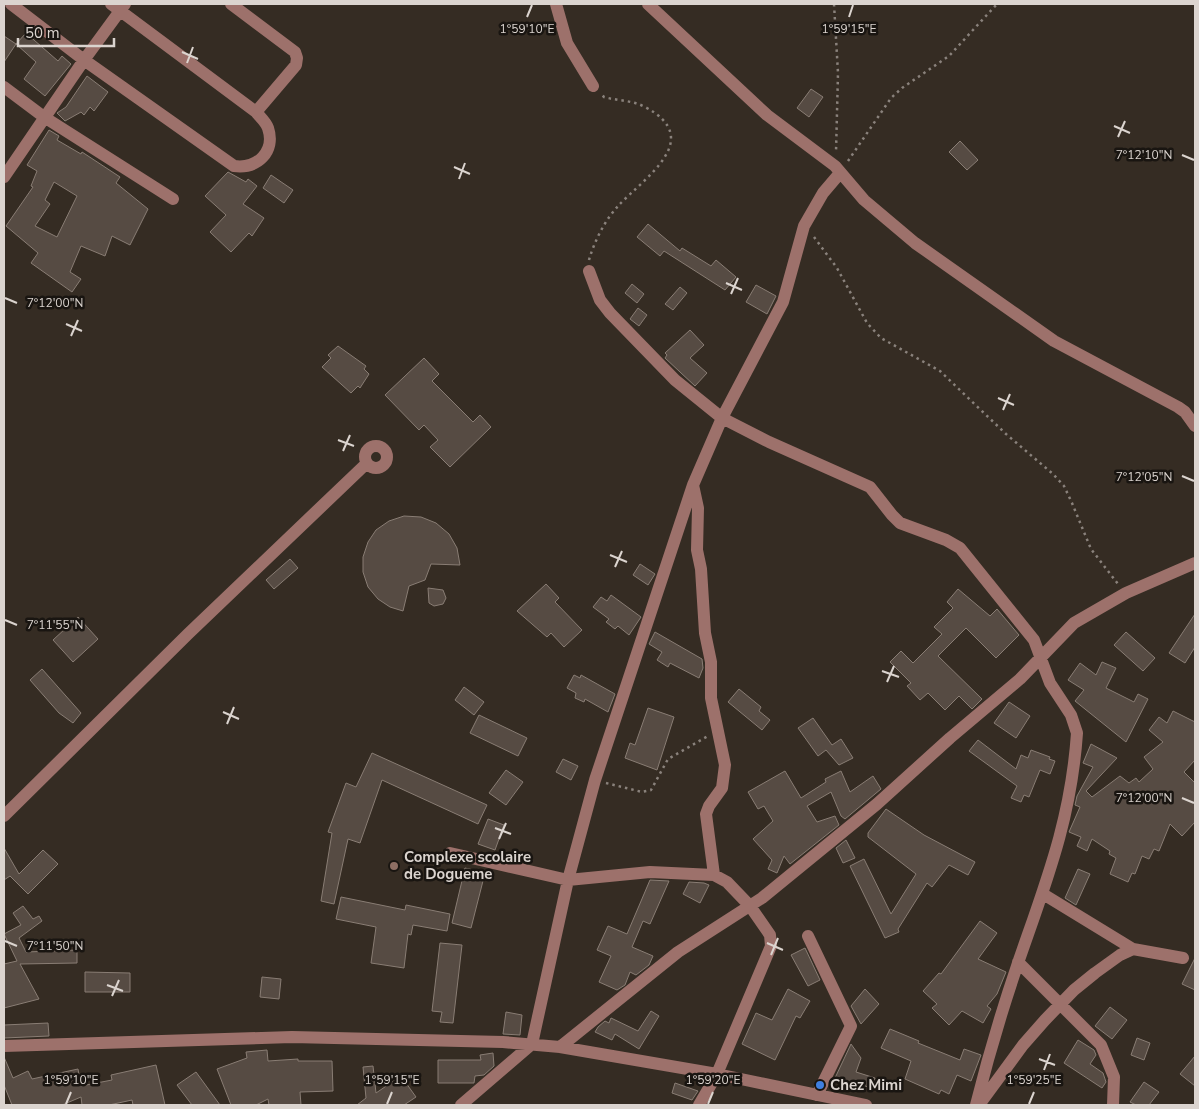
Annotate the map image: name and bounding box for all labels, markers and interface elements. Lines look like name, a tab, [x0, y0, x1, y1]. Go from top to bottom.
scale bar	[18, 15, 114, 47]
text: 1°59'10"E	[500, 21, 554, 37]
text: 1°59'15"E	[822, 21, 876, 37]
text: 50 m	[25, 23, 60, 43]
text: 7°12'10"N	[1116, 147, 1172, 163]
text: 7°12'00"N	[27, 295, 83, 311]
text: 7°12'05"N	[1116, 469, 1172, 485]
text: 7°11'55"N	[27, 617, 83, 633]
text: 7°12'00"N	[1116, 790, 1172, 806]
place label: Complexe scolaire de Dogueme	[404, 847, 531, 884]
marker: Complexe scolaire de Dogueme	[388, 860, 400, 872]
text: 7°11'50"N	[27, 938, 83, 954]
text: 1°59'10"E	[44, 1072, 98, 1088]
text: 1°59'15"E	[365, 1072, 419, 1088]
text: 1°59'20"E	[686, 1072, 740, 1088]
text: 1°59'25"E	[1007, 1072, 1061, 1088]
place label: Chez Mimi	[830, 1075, 902, 1095]
marker: Chez Mimi	[814, 1079, 826, 1091]

